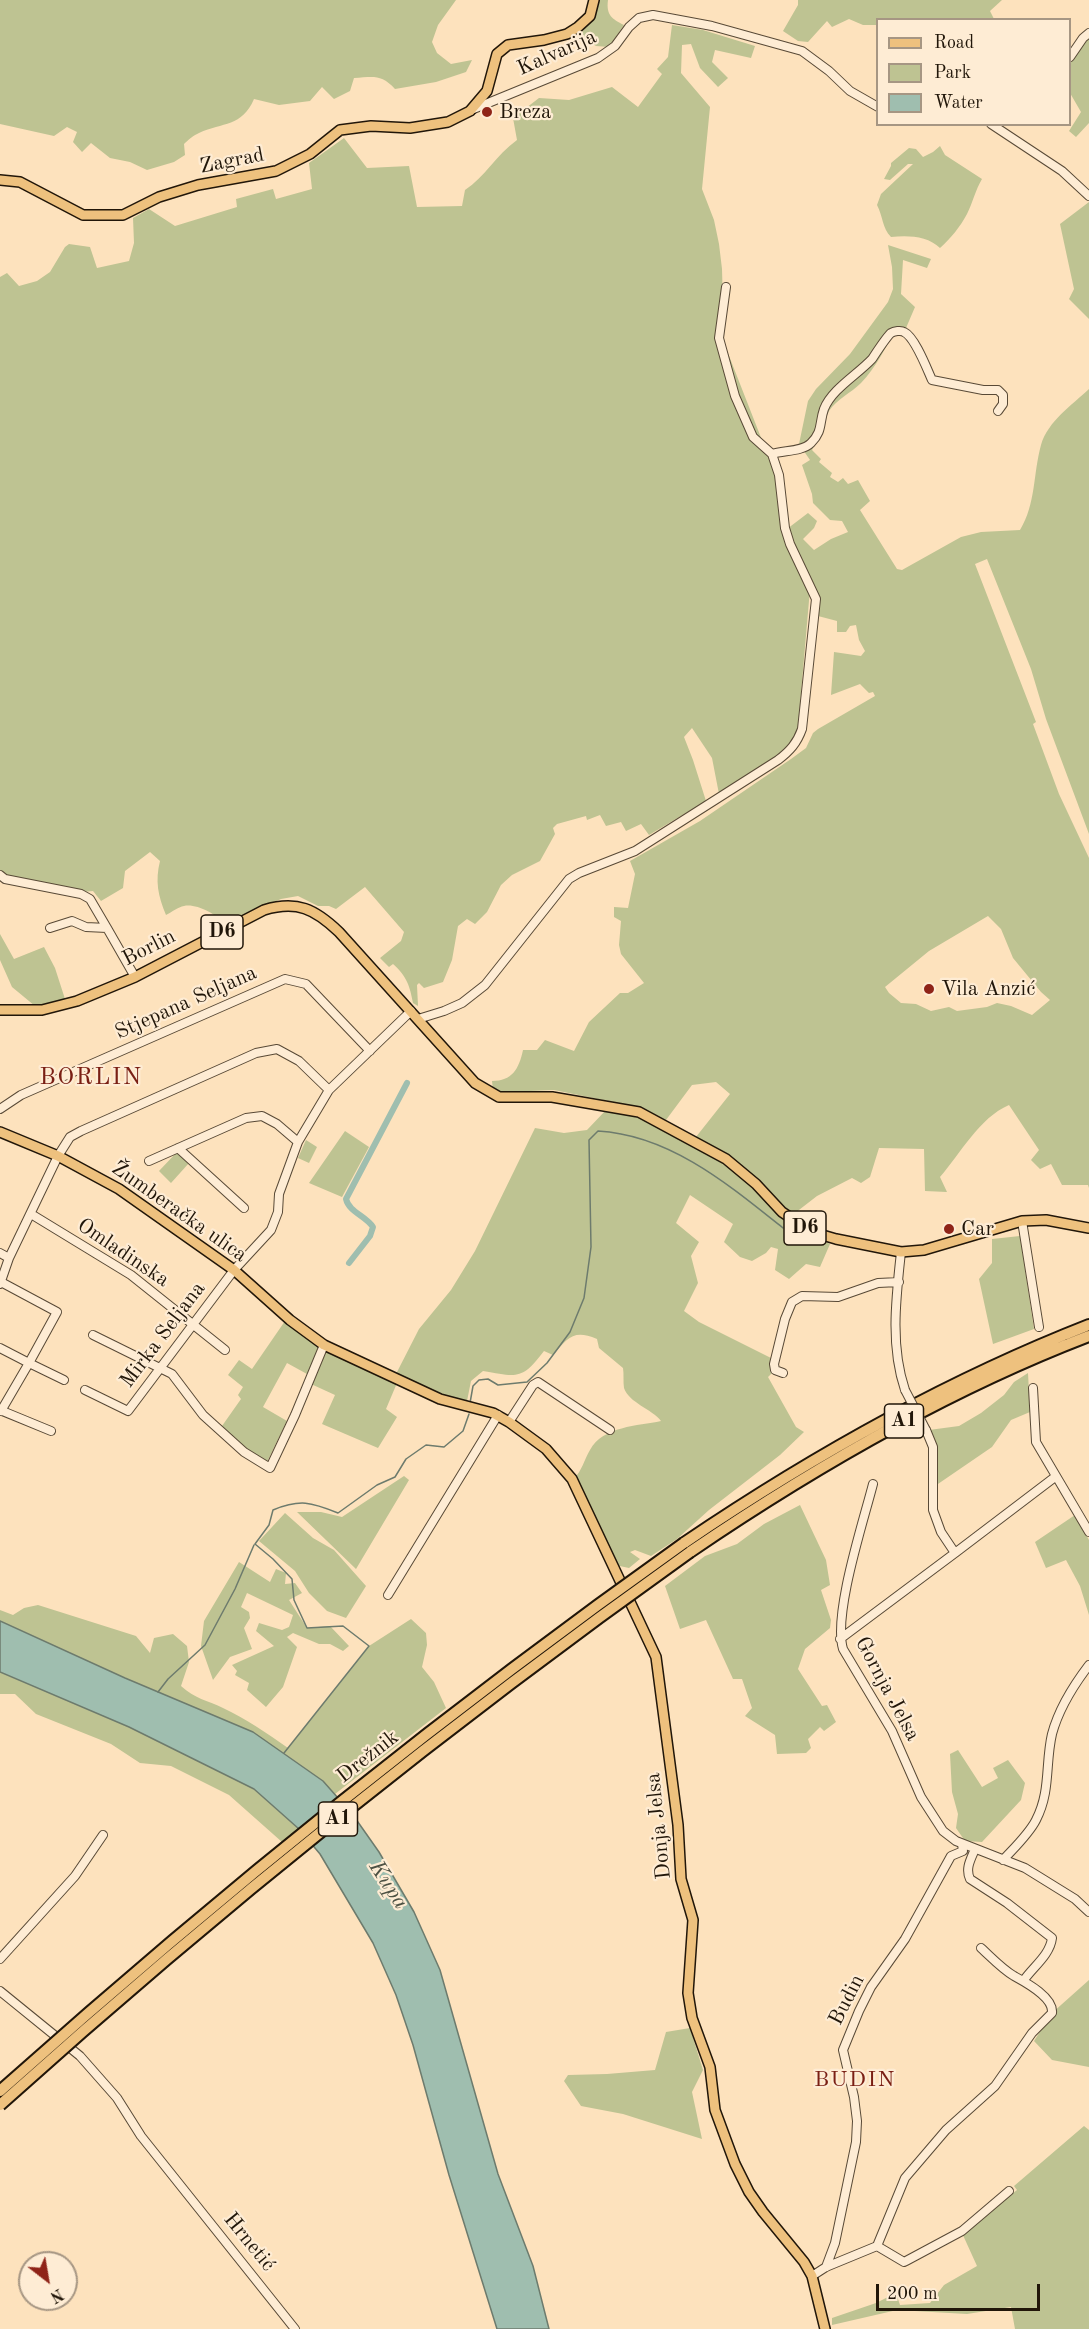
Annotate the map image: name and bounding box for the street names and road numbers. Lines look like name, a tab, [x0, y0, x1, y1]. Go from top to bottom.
street label: Kalvarija	[513, 24, 601, 82]
street label: Zagrad	[198, 142, 266, 180]
road number: D6	[201, 915, 243, 949]
street label: Borlin	[118, 924, 180, 972]
street label: Stjepana Seljana	[111, 960, 261, 1046]
street label: Žumberačka ulica	[106, 1156, 252, 1268]
road number: D6	[784, 1211, 826, 1245]
street label: Omladinska	[72, 1213, 174, 1293]
street label: Mirka Seljana	[115, 1277, 211, 1393]
road number: A1	[884, 1404, 924, 1438]
street label: Gornja Jelsa	[849, 1632, 925, 1746]
street label: Drežnik	[332, 1725, 404, 1789]
street label: Donja Jelsa	[641, 1771, 677, 1881]
road number: A1	[318, 1802, 358, 1836]
street label: Budin	[824, 1970, 870, 2030]
street label: Hrnetić	[218, 2208, 280, 2276]

